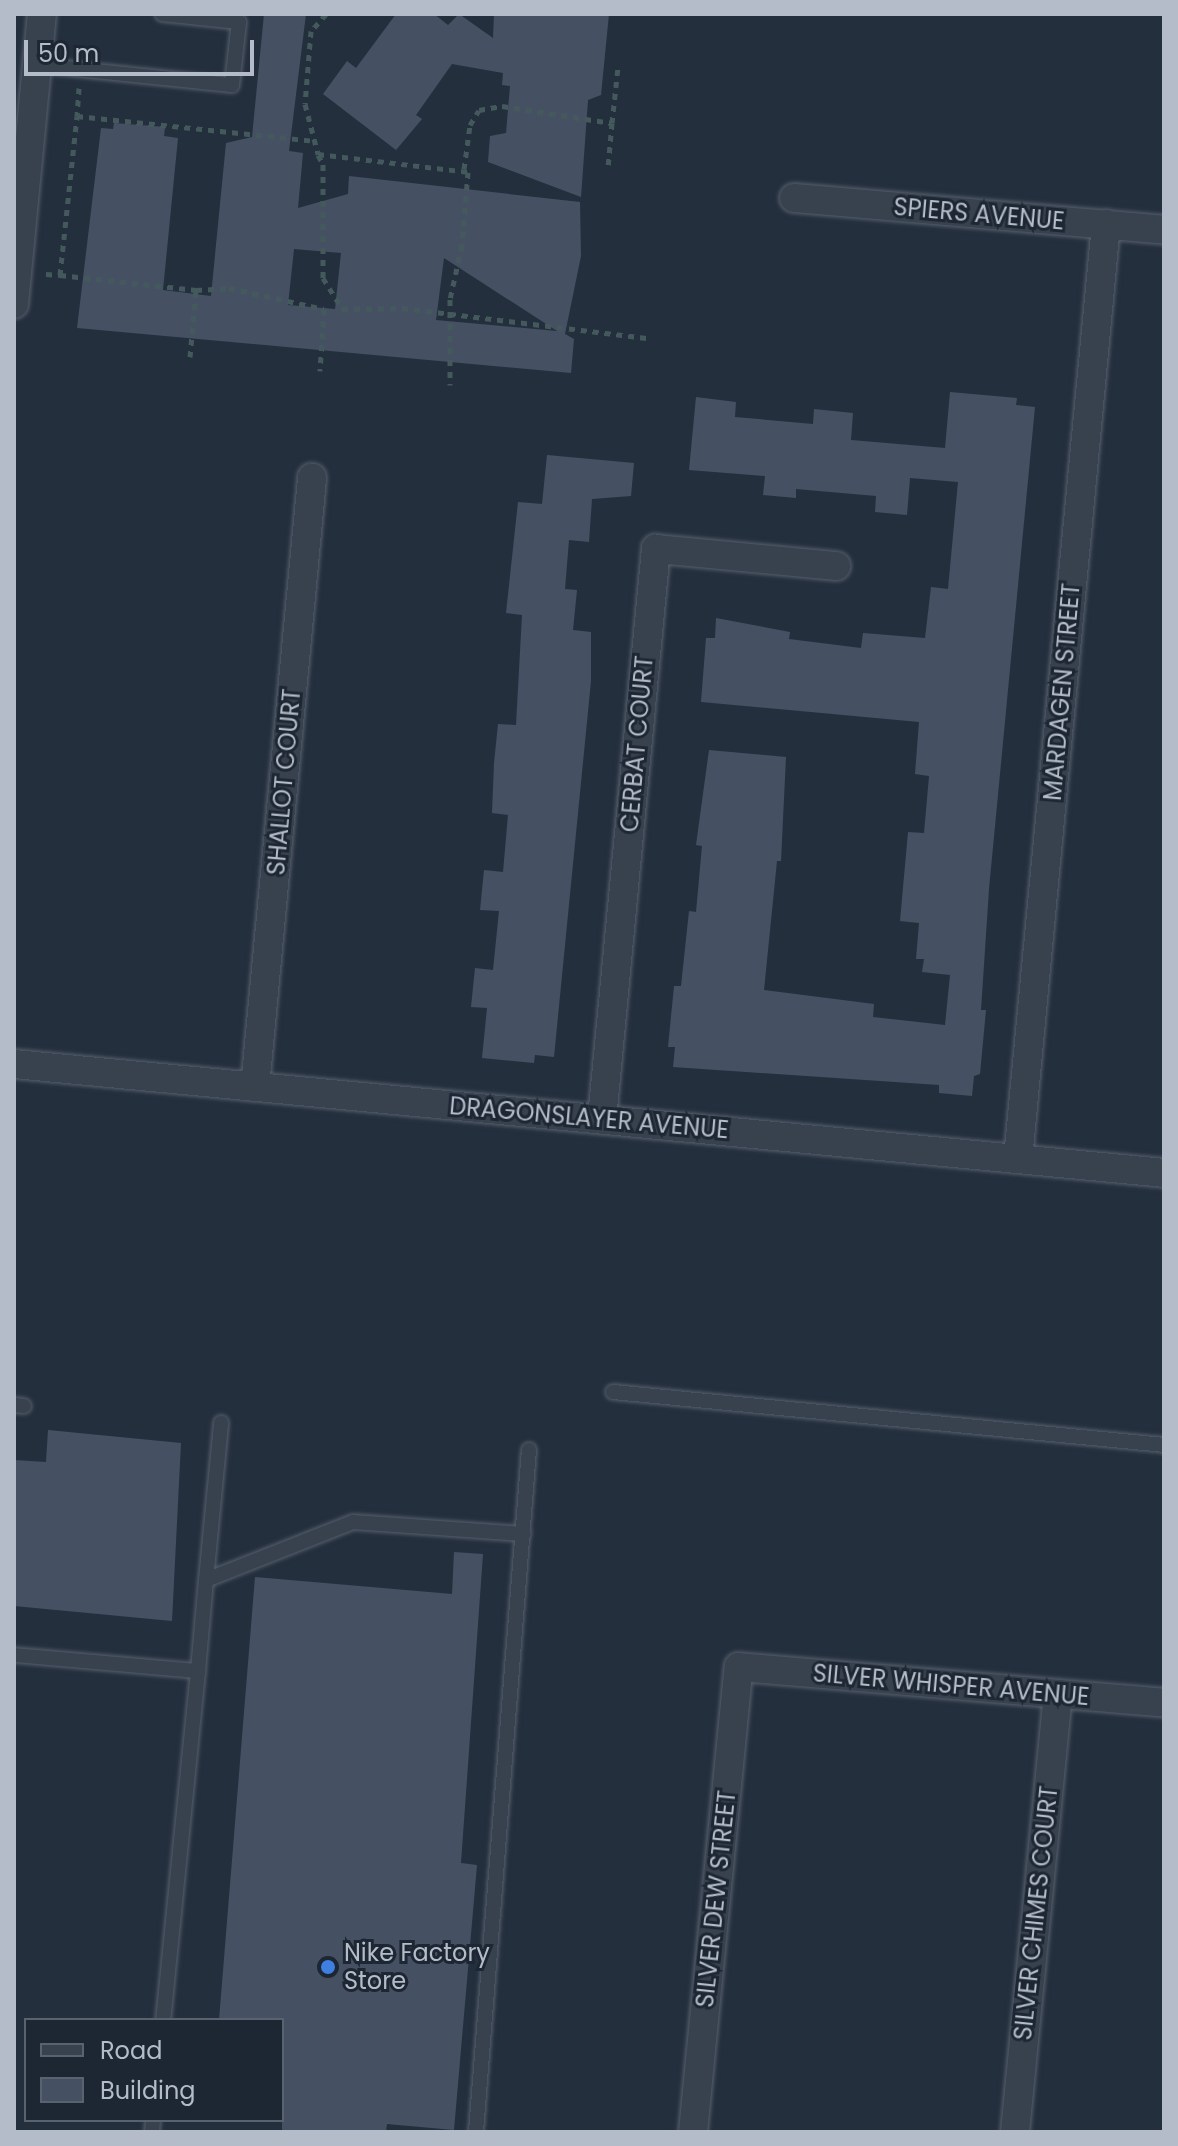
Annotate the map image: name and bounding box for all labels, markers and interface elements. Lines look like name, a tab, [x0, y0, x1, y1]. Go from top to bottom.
scale bar	[28, 24, 258, 74]
text: 50 m	[38, 37, 99, 70]
street label: SPIERS AVENUE	[892, 192, 1066, 236]
street label: MARDAGEN STREET	[1038, 582, 1086, 802]
street label: CERBAT COURT	[615, 655, 659, 833]
street label: SHALLOT COURT	[262, 688, 306, 876]
street label: DRAGONSLAYER AVENUE	[448, 1091, 730, 1145]
street label: SILVER WHISPER AVENUE	[812, 1659, 1090, 1711]
street label: SILVER CHIMES COURT	[1008, 1784, 1064, 2042]
street label: SILVER DEW STREET	[690, 1789, 742, 2009]
place label: Nike Factory Store	[344, 1939, 490, 1995]
marker: Nike Factory Store	[319, 1958, 337, 1976]
legend	[24, 2018, 284, 2122]
text: Road	[100, 2034, 162, 2067]
text: Building	[100, 2074, 196, 2107]

